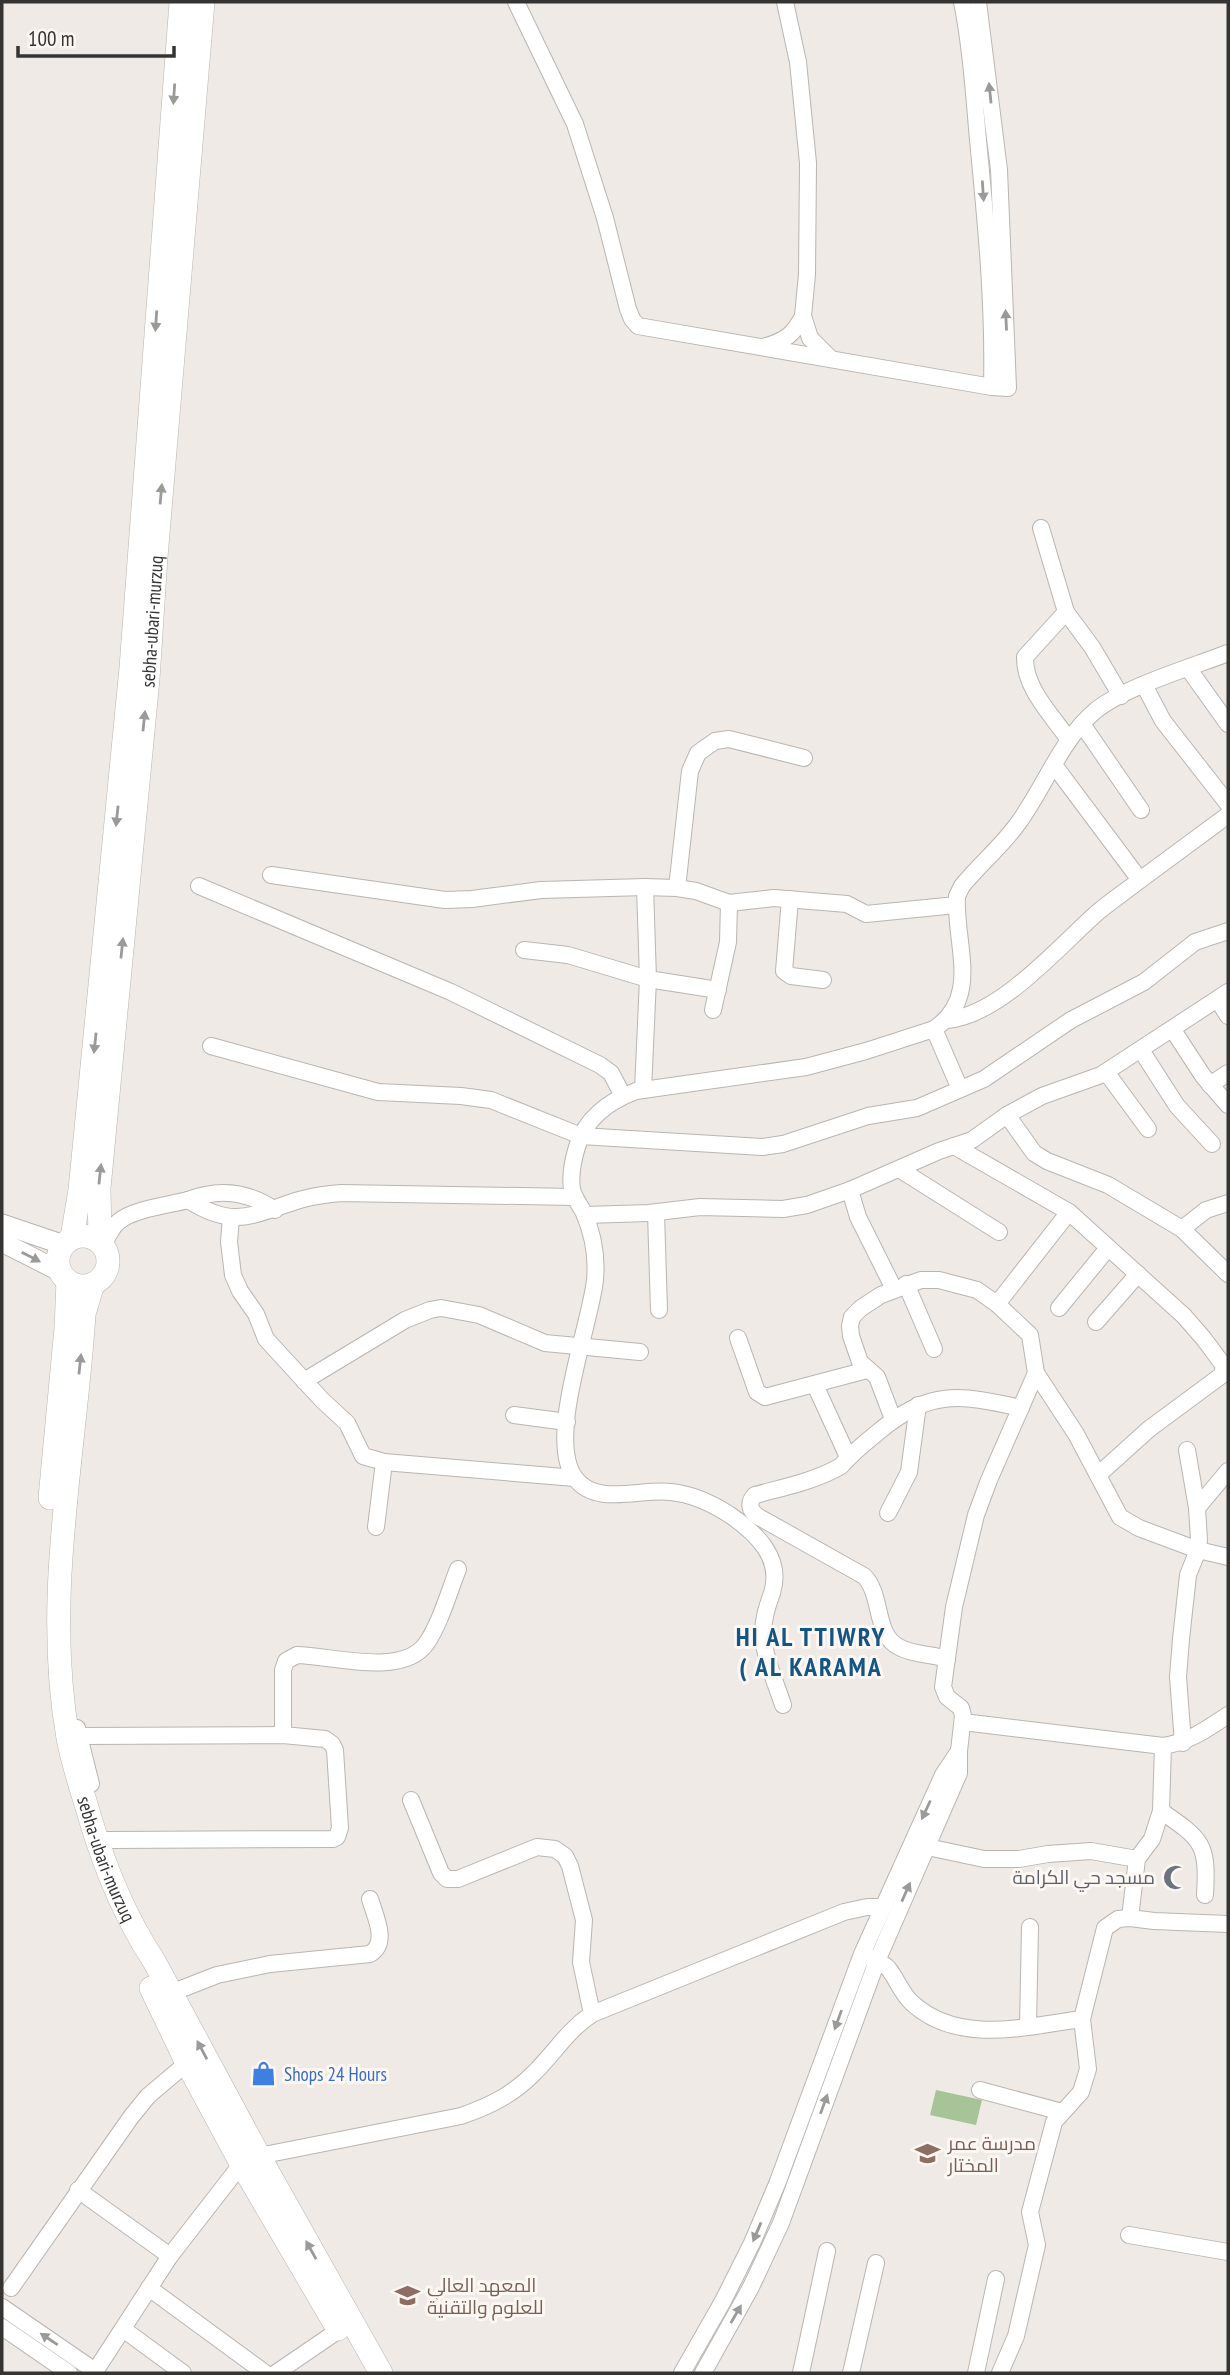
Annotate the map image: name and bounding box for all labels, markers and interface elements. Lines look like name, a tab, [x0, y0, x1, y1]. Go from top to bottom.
scale bar	[18, 14, 173, 58]
text: 100 m	[28, 25, 74, 52]
one-way arrow	[984, 82, 995, 104]
one-way arrow	[168, 83, 179, 105]
one-way arrow	[978, 180, 989, 202]
one-way arrow	[1000, 309, 1011, 331]
one-way arrow	[150, 310, 161, 332]
one-way arrow	[156, 483, 167, 505]
street label: sebha-ubari-murzuq	[135, 555, 168, 689]
one-way arrow	[139, 710, 150, 732]
one-way arrow	[111, 806, 122, 828]
one-way arrow	[117, 937, 128, 959]
one-way arrow	[89, 1032, 100, 1054]
one-way arrow	[95, 1163, 106, 1185]
one-way arrow	[21, 1251, 41, 1263]
one-way arrow	[74, 1353, 85, 1375]
district label: HI AL TTIWRY ( AL KARAMA	[736, 1620, 886, 1683]
street label: sebha-ubari-murzuq	[72, 1793, 141, 1926]
one-way arrow	[920, 1800, 931, 1821]
mosque icon: مسجد حي الكرامة	[1161, 1863, 1189, 1891]
place label: مسجد حي الكرامة	[1013, 1865, 1155, 1892]
one-way arrow	[901, 1882, 912, 1903]
one-way arrow	[832, 2009, 843, 2030]
one-way arrow	[196, 2040, 208, 2060]
shop icon: Shops 24 Hours	[250, 2060, 278, 2088]
place label: Shops 24 Hours	[284, 2062, 387, 2086]
one-way arrow	[819, 2094, 830, 2115]
place label: مدرسة عمر المختار	[947, 2131, 1036, 2177]
school or university icon: مدرسة عمر المختار	[914, 2140, 942, 2168]
one-way arrow	[751, 2222, 762, 2243]
one-way arrow	[305, 2240, 317, 2259]
place label: المعهد العالي للعلوم والتقنية	[427, 2273, 543, 2321]
school or university icon: المعهد العالي للعلوم والتقنية	[393, 2282, 421, 2310]
one-way arrow	[730, 2304, 742, 2323]
one-way arrow	[39, 2333, 58, 2346]

